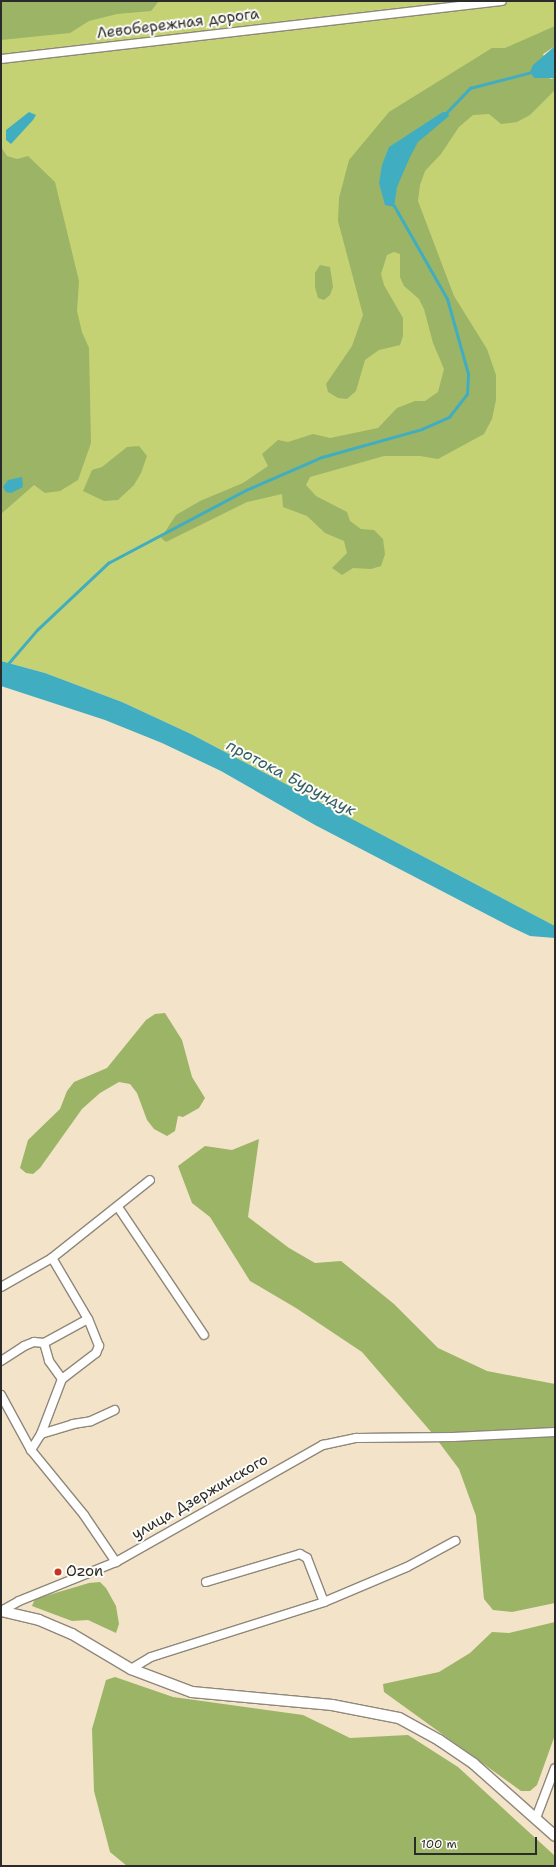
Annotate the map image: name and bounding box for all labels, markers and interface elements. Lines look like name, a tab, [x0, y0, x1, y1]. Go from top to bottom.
street label: Левобережная дорога	[96, 5, 260, 43]
water label: протока Бурундук	[223, 736, 359, 820]
street label: улица Дзержинского	[129, 1451, 271, 1543]
place label: Ozon	[66, 1563, 103, 1581]
marker: Ozon	[53, 1567, 63, 1577]
scale bar	[416, 1829, 539, 1855]
text: 100 m	[421, 1836, 457, 1852]

